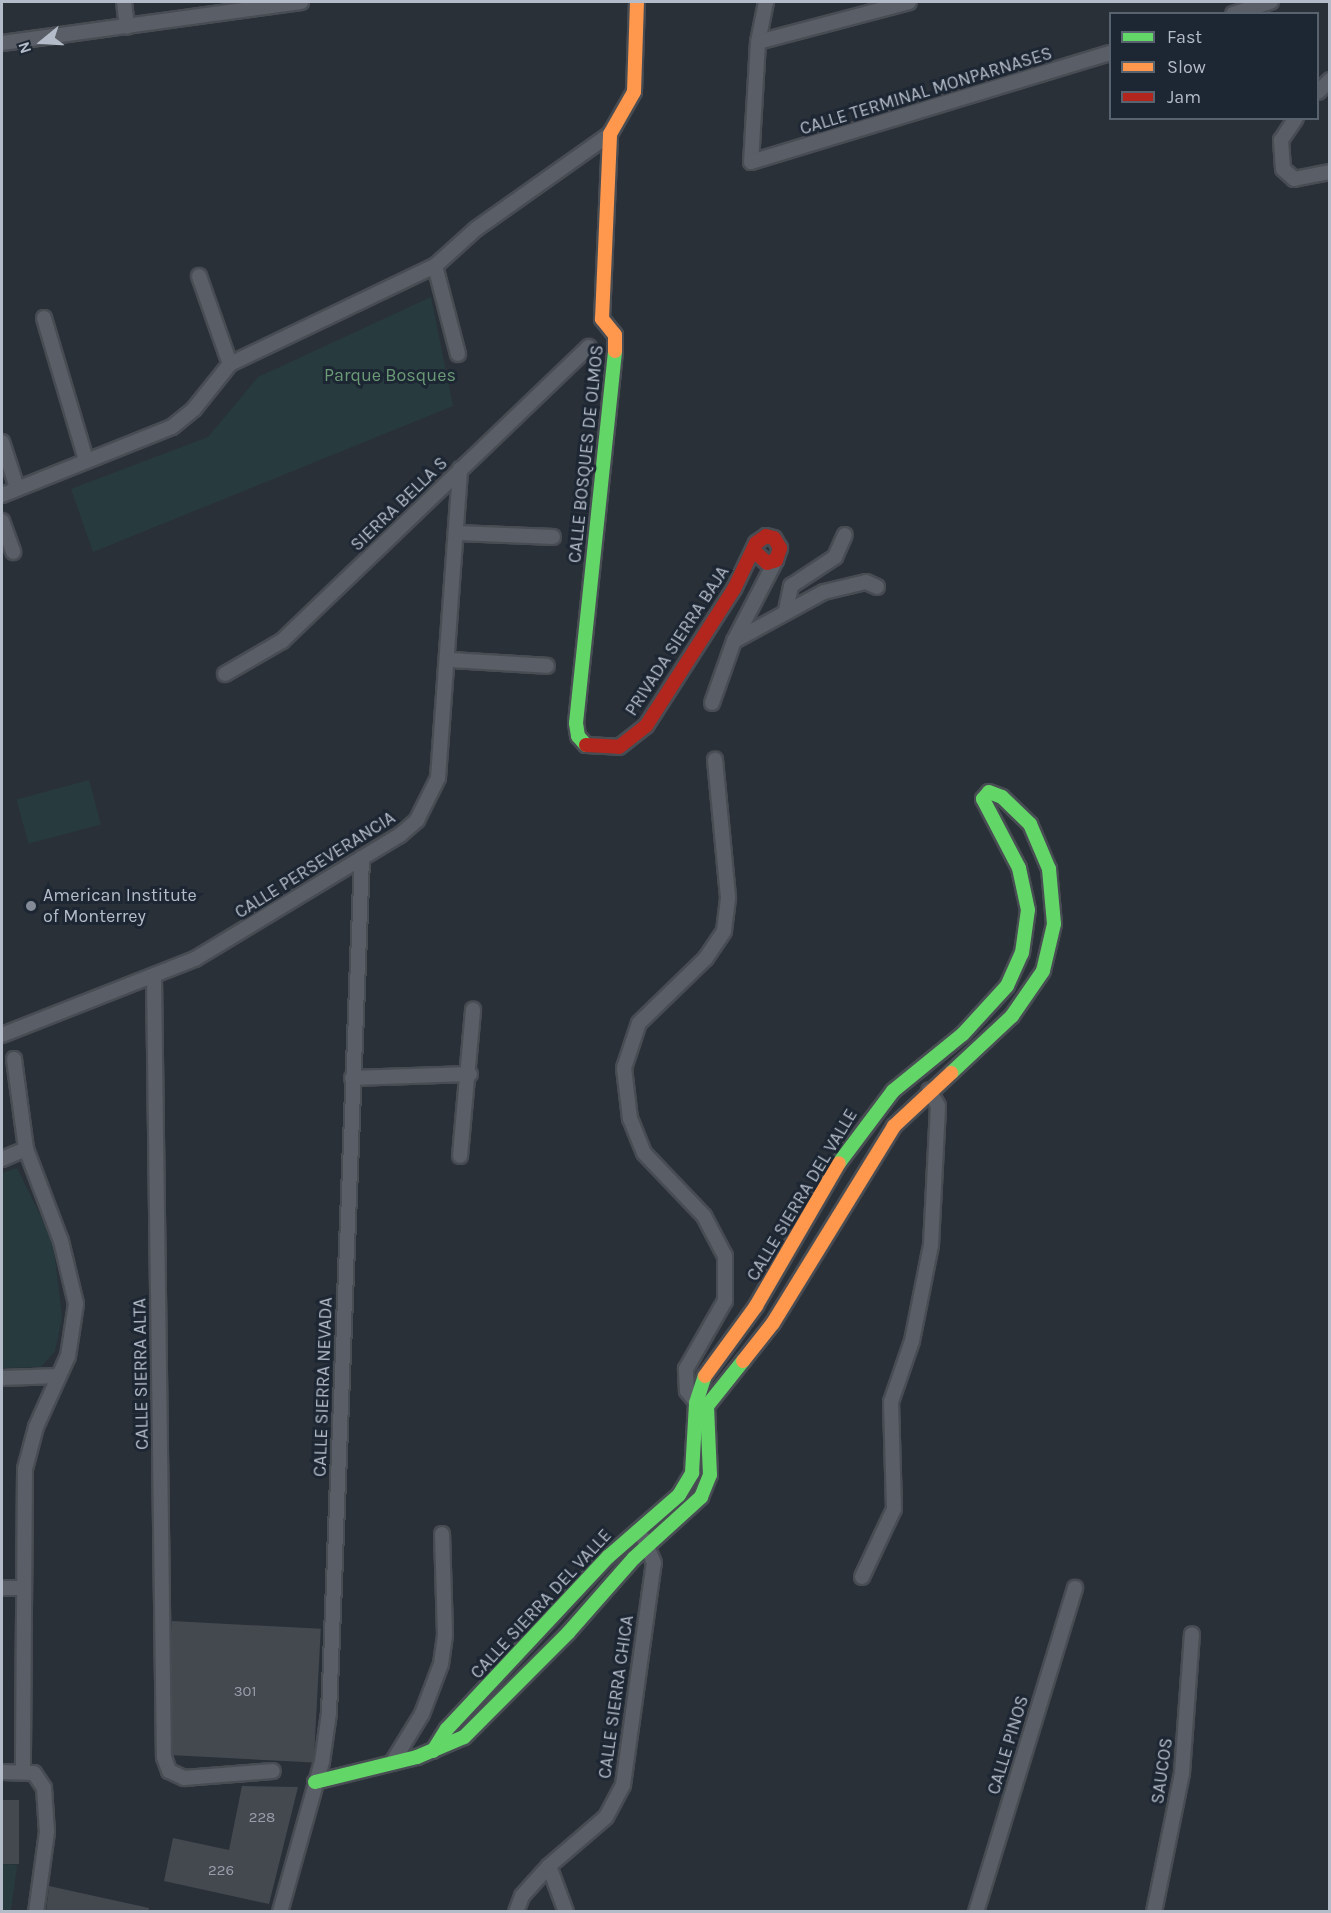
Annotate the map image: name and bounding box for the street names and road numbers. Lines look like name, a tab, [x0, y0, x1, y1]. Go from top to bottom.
street label: CALLE TERMINAL MONPARNASES	[797, 42, 1055, 140]
street label: CALLE BOSQUES DE OLMOS	[564, 344, 608, 564]
street label: SIERRA BELLA S	[346, 452, 452, 556]
street label: PRIVADA SIERRA BAJA	[620, 562, 734, 720]
street label: CALLE PERSEVERANCIA	[231, 807, 399, 923]
street label: CALLE SIERRA DEL VALLE	[742, 1105, 862, 1285]
street label: CALLE SIERRA NEVADA	[309, 1297, 337, 1477]
street label: CALLE SIERRA ALTA	[129, 1298, 153, 1450]
street label: CALLE SIERRA DEL VALLE	[466, 1525, 616, 1683]
street label: CALLE SIERRA CHICA	[594, 1614, 638, 1780]
street label: CALLE PINOS	[983, 1693, 1033, 1797]
street label: SAUCOS	[1147, 1737, 1177, 1805]

